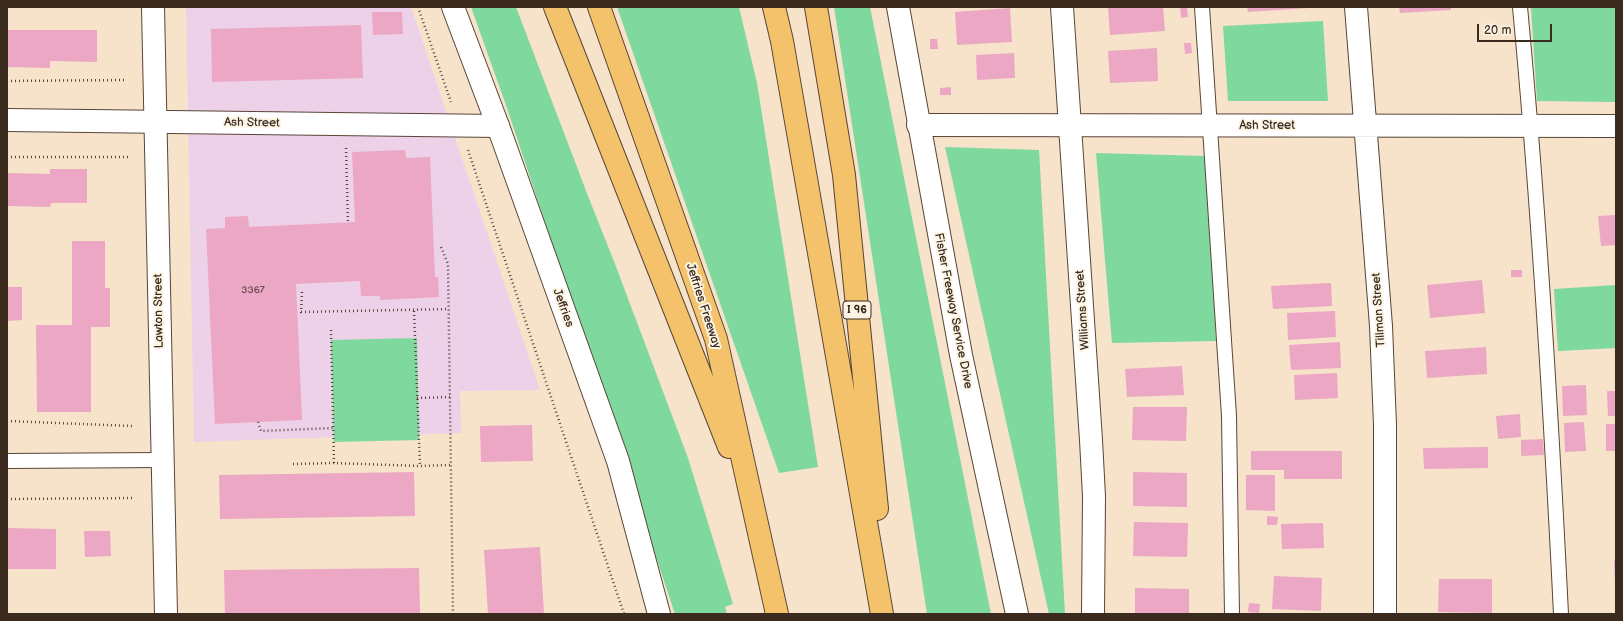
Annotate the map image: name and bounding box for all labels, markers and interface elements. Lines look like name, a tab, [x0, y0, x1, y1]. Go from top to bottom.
scale bar	[1479, 16, 1554, 42]
text: 20 m	[1484, 23, 1511, 38]
street label: Ash Street	[224, 115, 280, 131]
street label: Ash Street	[1239, 119, 1295, 133]
street label: Fisher Freeway Service Drive	[931, 232, 975, 390]
street label: Jeffries Freeway	[682, 262, 724, 350]
street label: Williams Street	[1073, 270, 1093, 350]
street label: Tillman Street	[1369, 272, 1389, 348]
street label: Lawton Street	[151, 274, 167, 348]
house number: 3367	[241, 284, 265, 296]
street label: Jeffries	[549, 287, 577, 329]
road number: I 96	[843, 301, 871, 319]

